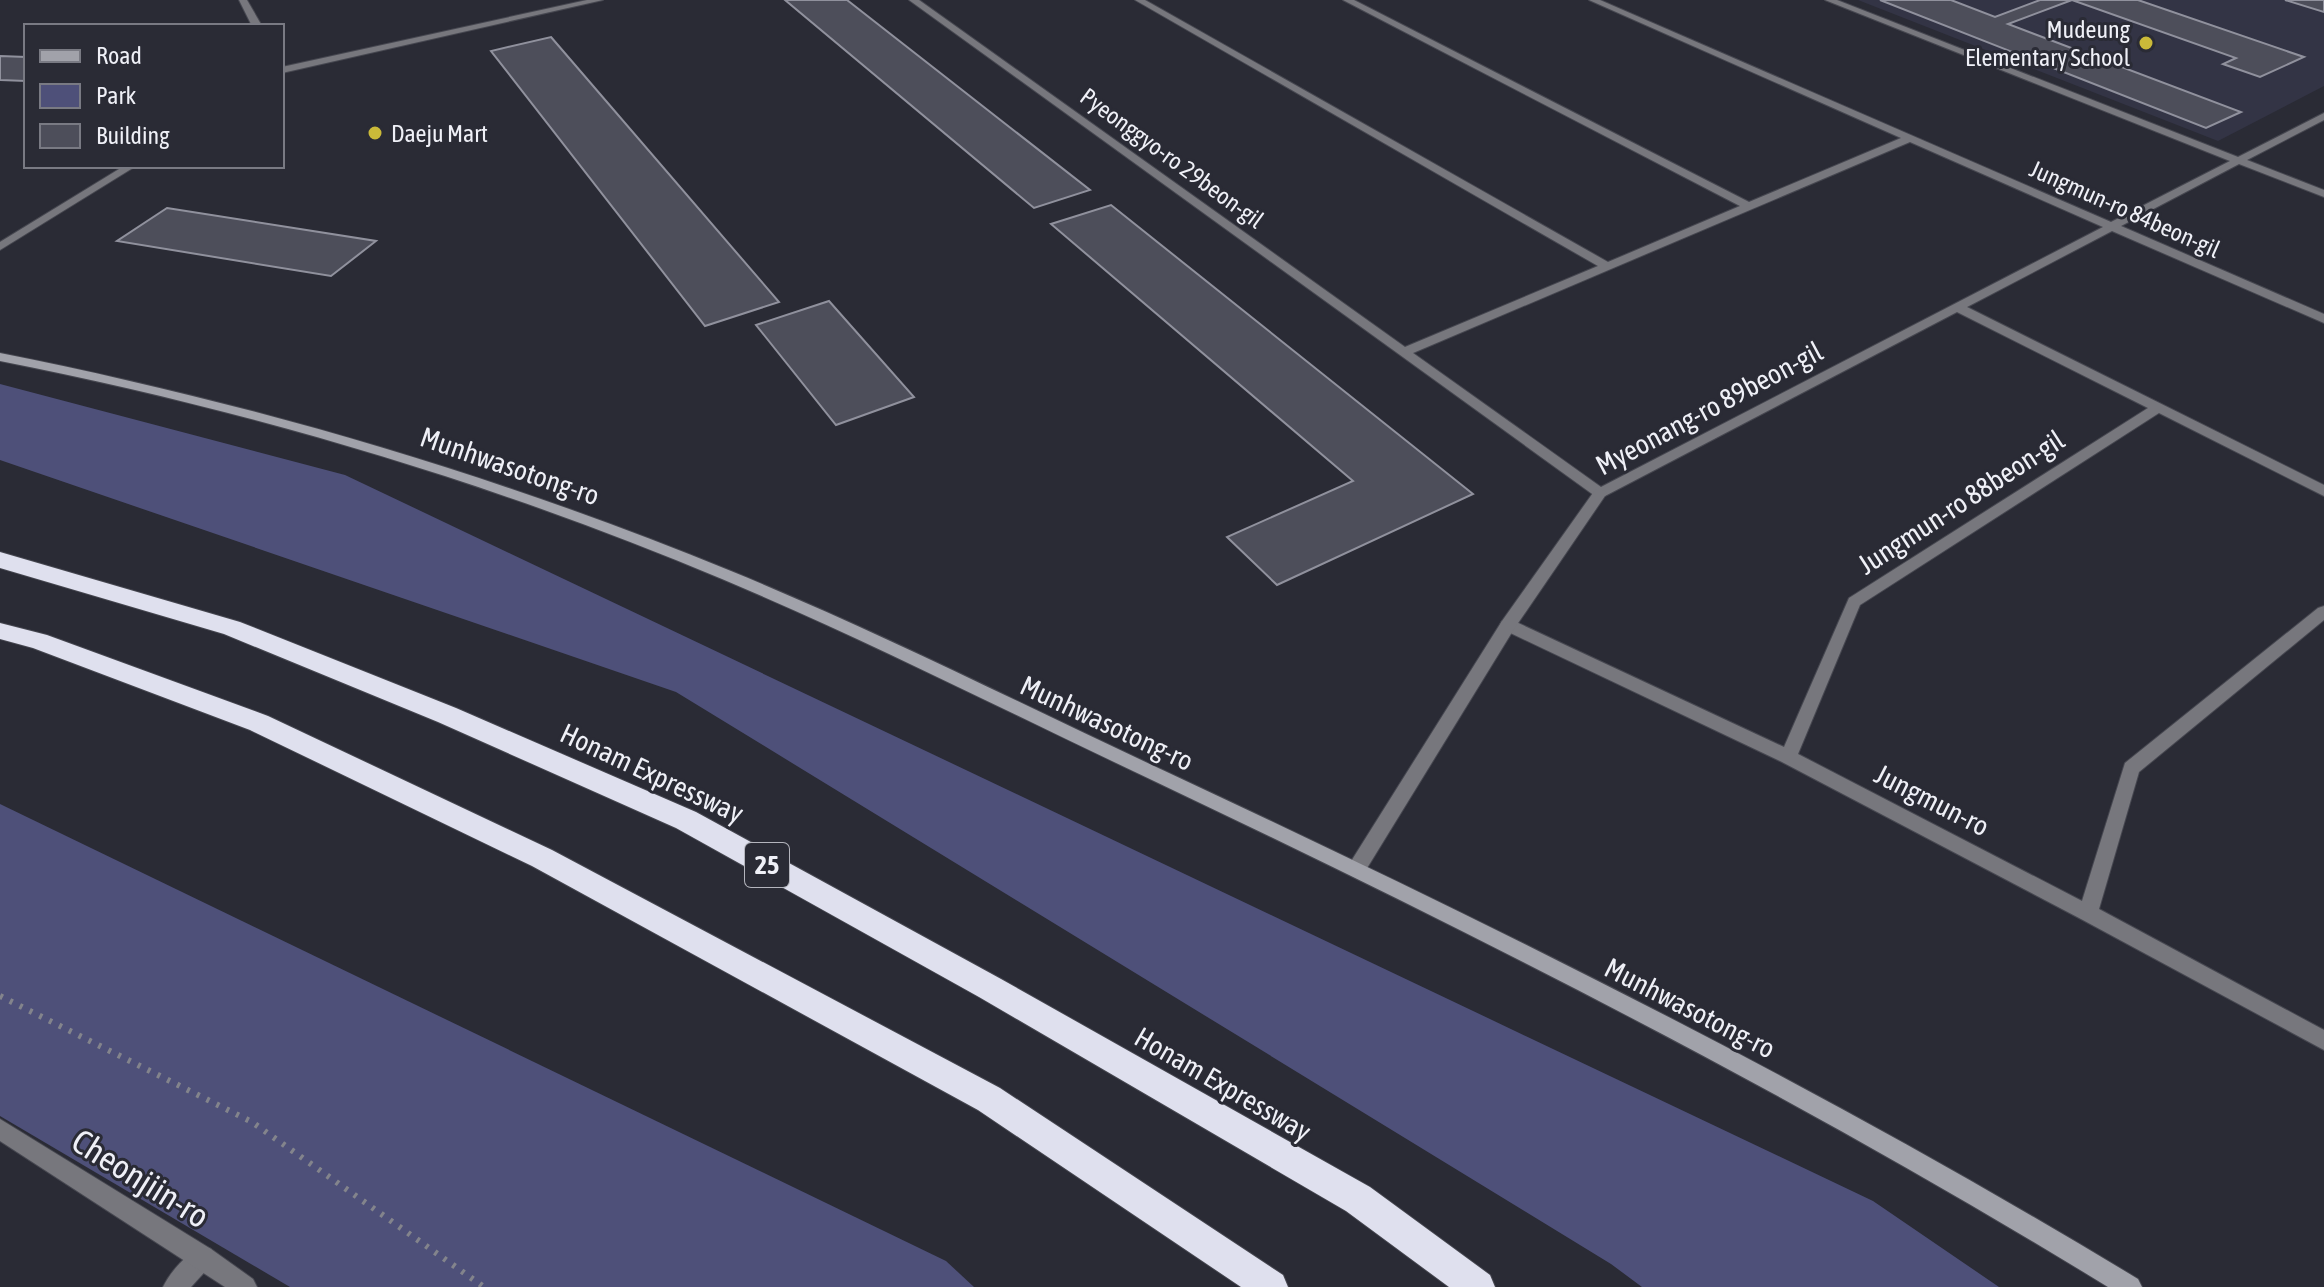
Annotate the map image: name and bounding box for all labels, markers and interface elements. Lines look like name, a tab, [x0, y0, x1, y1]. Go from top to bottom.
place label: Mudeung Elementary School	[1965, 16, 2131, 71]
legend	[24, 24, 284, 168]
marker: Mudeung Elementary School	[2137, 34, 2155, 52]
text: Road	[96, 42, 142, 69]
text: Park	[96, 82, 137, 109]
street label: Pyeonggyo-ro 29beon-gil	[1075, 83, 1269, 234]
place label: Daeju Mart	[391, 120, 488, 147]
text: Building	[96, 122, 170, 149]
marker: Daeju Mart	[366, 124, 384, 142]
street label: Jungmun-ro 84beon-gil	[2026, 155, 2225, 263]
street label: Myeonang-ro 89beon-gil	[1590, 334, 1828, 481]
street label: Munhwasotong-ro	[416, 420, 604, 512]
street label: Jungmun-ro 88beon-gil	[1852, 423, 2071, 581]
street label: Munhwasotong-ro	[1016, 669, 1198, 777]
street label: Honam Expressway	[555, 717, 749, 829]
street label: Jungmun-ro	[1870, 758, 1994, 842]
road number: 25	[745, 843, 789, 887]
street label: Munhwasotong-ro	[1599, 951, 1781, 1065]
street label: Honam Expressway	[1129, 1021, 1317, 1147]
street label: Cheonjiin-ro	[65, 1121, 217, 1235]

